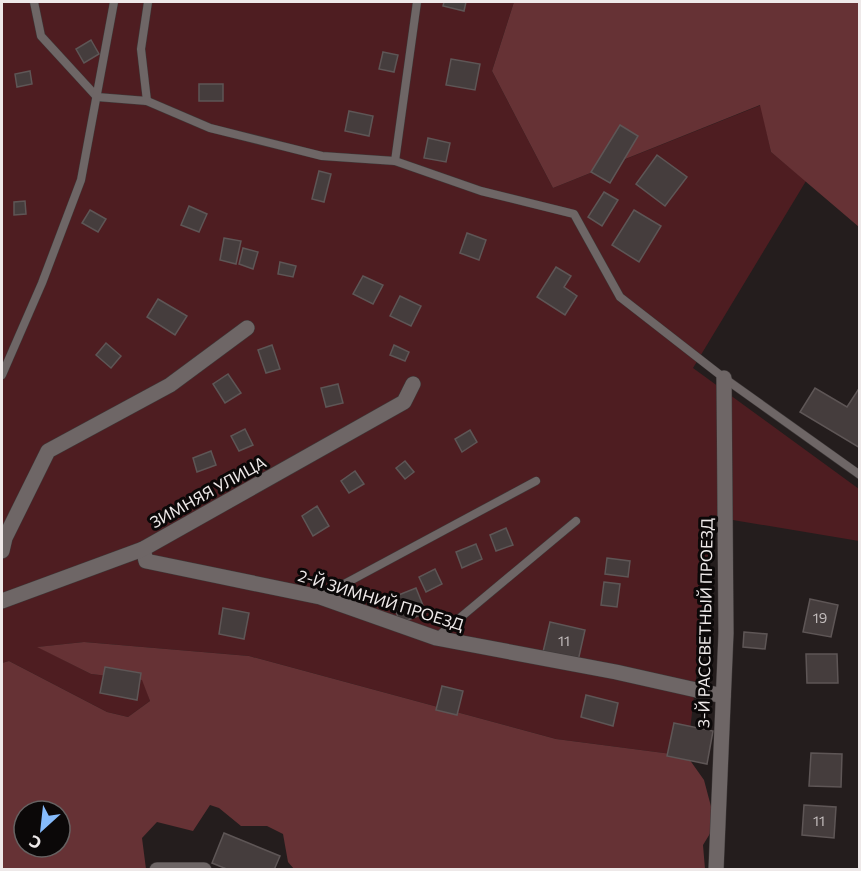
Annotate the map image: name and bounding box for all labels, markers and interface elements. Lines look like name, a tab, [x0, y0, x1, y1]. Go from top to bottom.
street label: ЗИМНЯЯ УЛИЦА	[146, 452, 269, 531]
street label: 3-Й РАССВЕТНЫЙ ПРОЕЗД	[693, 517, 716, 728]
street label: 2-Й ЗИМНИЙ ПРОЕЗД	[296, 565, 467, 634]
house number: 19	[813, 609, 827, 626]
house number: 11	[558, 632, 570, 649]
north arrow	[12, 799, 72, 859]
house number: 11	[813, 812, 825, 829]
text: С	[26, 832, 44, 854]

